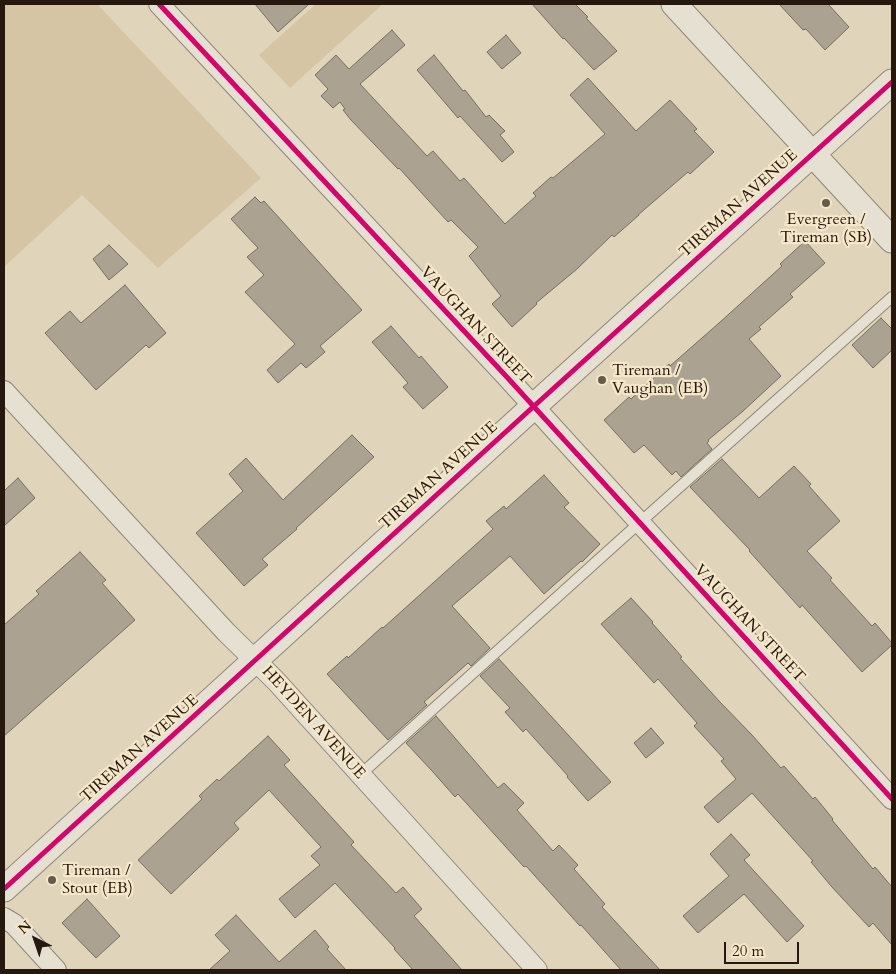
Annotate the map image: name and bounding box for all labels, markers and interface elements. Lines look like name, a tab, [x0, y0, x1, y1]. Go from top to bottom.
street label: TIREMAN AVENUE	[676, 146, 802, 262]
marker: Evergreen / Tireman (SB)	[820, 197, 832, 209]
place label: Evergreen / Tireman (SB)	[780, 210, 872, 248]
street label: VAUGHAN STREET	[416, 263, 534, 389]
place label: Tireman / Vaughan (EB)	[612, 361, 708, 399]
marker: Tireman / Vaughan (EB)	[596, 374, 608, 386]
street label: TIREMAN AVENUE	[376, 418, 502, 534]
street label: VAUGHAN STREET	[690, 561, 808, 687]
street label: HEYDEN AVENUE	[257, 662, 369, 784]
street label: TIREMAN AVENUE	[77, 691, 203, 807]
place label: Tireman / Stout (EB)	[62, 861, 133, 899]
marker: Tireman / Stout (EB)	[46, 874, 58, 886]
north arrow	[10, 914, 60, 964]
text: N	[14, 916, 36, 938]
scale bar	[726, 932, 801, 964]
text: 20 m	[732, 941, 764, 961]

